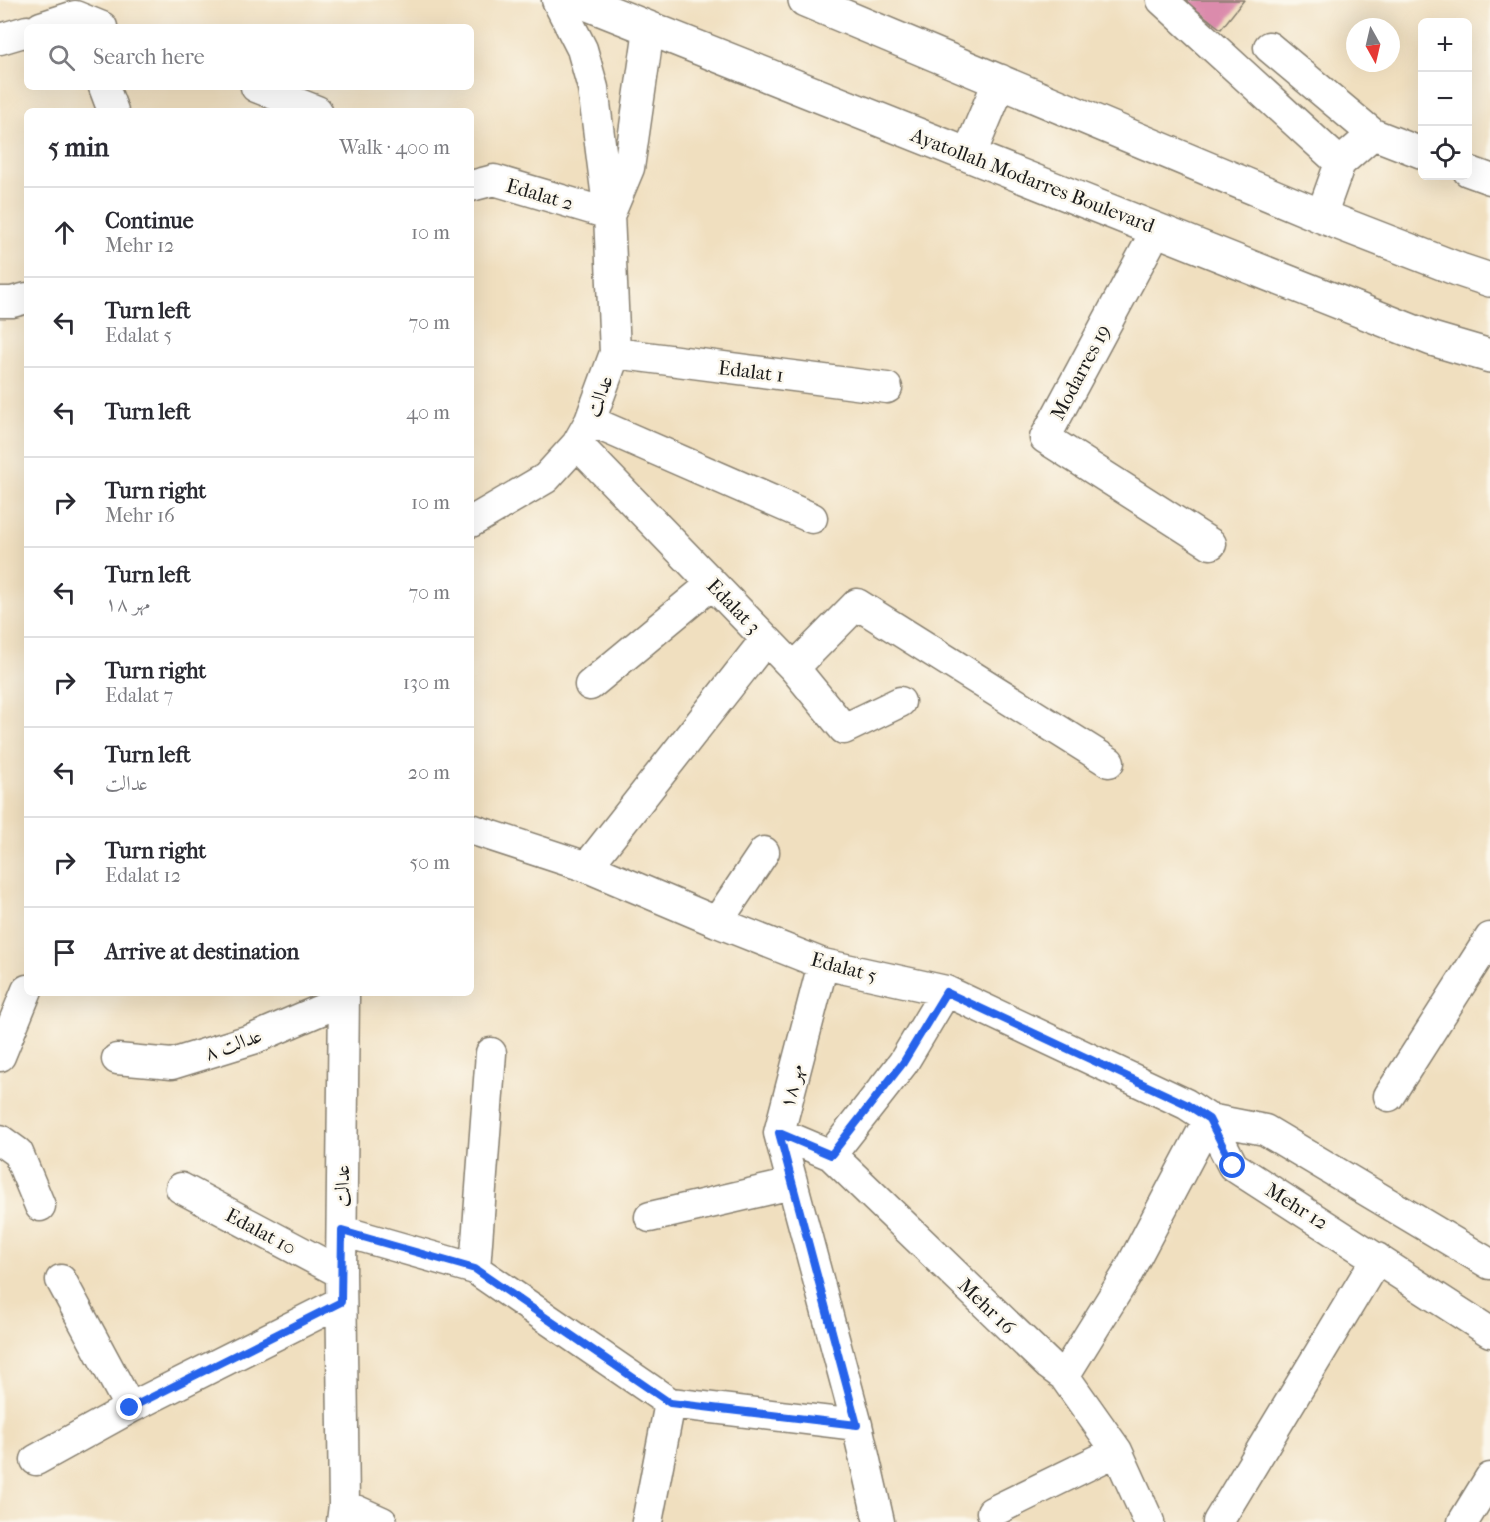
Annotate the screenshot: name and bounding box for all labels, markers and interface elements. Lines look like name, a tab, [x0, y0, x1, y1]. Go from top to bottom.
north arrow	[1346, 18, 1400, 72]
map controls	[1418, 18, 1472, 180]
button: +	[1418, 18, 1472, 72]
search box	[24, 24, 474, 90]
icon: search	[45, 41, 78, 74]
text: Search here	[93, 44, 205, 70]
button: −	[1418, 72, 1472, 126]
street label: Ayatollah Modarres Boulevard	[907, 123, 1159, 238]
button: locate	[1418, 126, 1472, 180]
text: 5 min	[48, 132, 109, 163]
text: Walk · 400 m	[339, 136, 450, 159]
street label: Edalat 2	[504, 174, 576, 215]
text: Continue	[105, 208, 194, 234]
icon: ahead	[48, 216, 81, 249]
text: 10 m	[411, 221, 450, 244]
text: Mehr 12	[105, 234, 174, 257]
text: Turn left	[105, 298, 191, 324]
icon: left	[48, 306, 81, 339]
text: 70 m	[408, 311, 450, 334]
street label: Modarres 19	[1046, 321, 1115, 424]
text: Edalat 5	[105, 324, 172, 347]
street label: Edalat 1	[717, 356, 785, 387]
street label: عدالت	[581, 372, 618, 420]
icon: left	[48, 396, 81, 429]
text: Turn left	[105, 399, 191, 425]
text: 40 m	[406, 401, 450, 424]
text: Turn right	[105, 478, 206, 504]
icon: right	[48, 486, 81, 519]
text: 10 m	[411, 491, 450, 514]
text: Mehr 16	[105, 504, 175, 527]
text: Turn left	[105, 562, 191, 588]
street label: Edalat 3	[702, 574, 765, 638]
icon: left	[48, 576, 81, 609]
text: 70 m	[408, 581, 450, 604]
text: مهر ۱۸	[105, 592, 150, 615]
text: Turn right	[105, 658, 206, 684]
icon: right	[48, 666, 81, 699]
text: 130 m	[403, 671, 450, 694]
text: Edalat 7	[105, 684, 173, 707]
text: Turn left	[105, 742, 191, 768]
icon: left	[48, 756, 81, 789]
text: 20 m	[408, 761, 450, 784]
text: عدالت	[105, 772, 148, 795]
text: Turn right	[105, 838, 206, 864]
icon: right	[48, 846, 81, 879]
text: 50 m	[409, 851, 450, 874]
text: Edalat 12	[105, 864, 181, 887]
icon: arrive	[48, 936, 81, 969]
text: Arrive at destination	[105, 939, 299, 965]
street label: Edalat 5	[808, 948, 879, 987]
street label: عدالت ۸	[202, 1024, 265, 1065]
street label: مهر ۱۸	[775, 1061, 809, 1111]
route start	[1219, 1152, 1245, 1178]
street label: عدالت	[331, 1165, 354, 1207]
street label: Mehr 12	[1261, 1178, 1332, 1235]
street label: Edalat 10	[222, 1203, 300, 1260]
street label: Mehr 16	[954, 1274, 1020, 1339]
route end	[116, 1394, 142, 1420]

